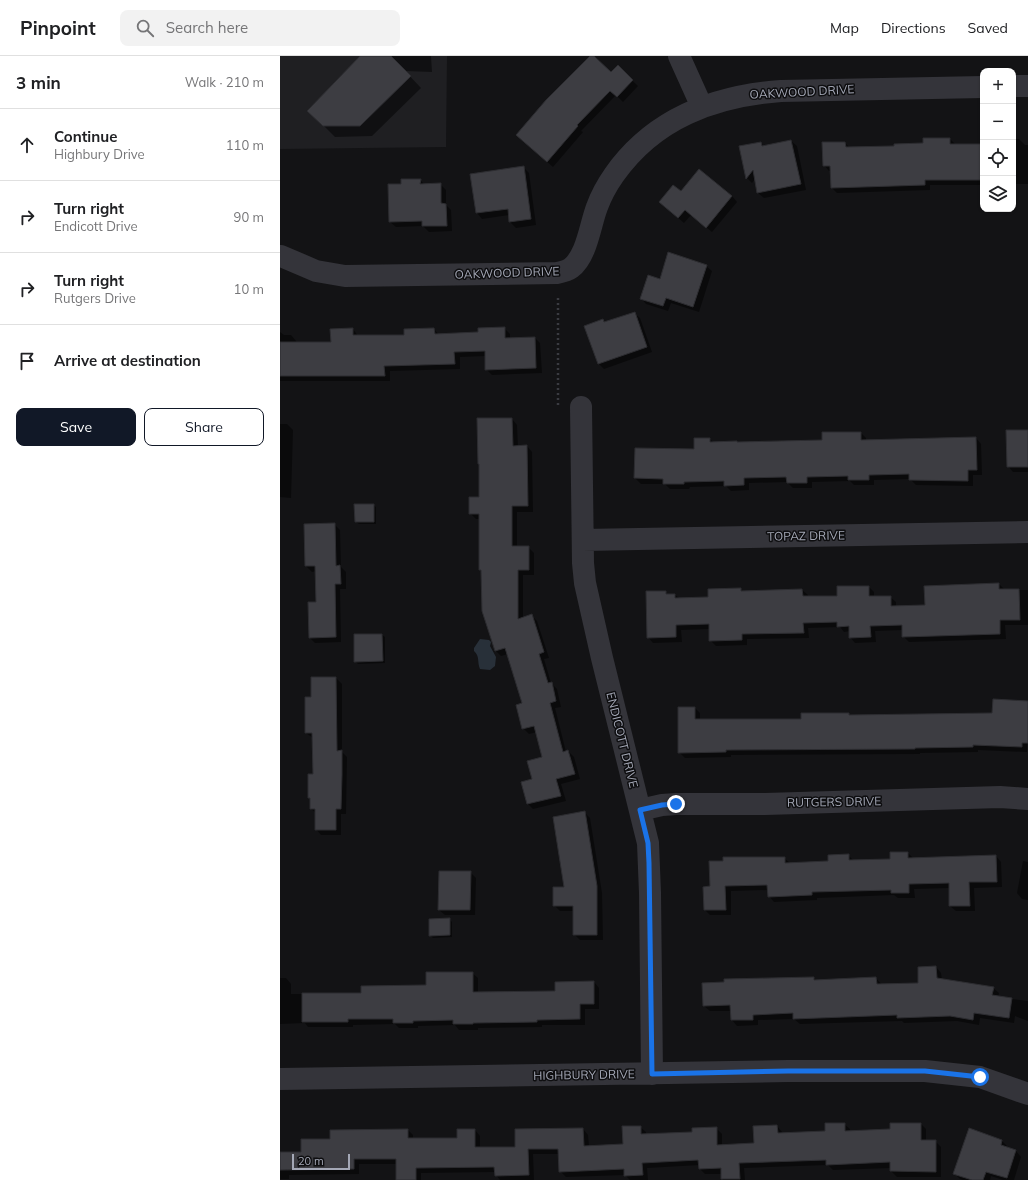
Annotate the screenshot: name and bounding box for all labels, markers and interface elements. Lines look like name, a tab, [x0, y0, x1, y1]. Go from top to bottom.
search box	[120, 10, 400, 46]
text: Pinpoint	[20, 16, 96, 40]
icon: search	[134, 17, 156, 39]
text: Search here	[166, 18, 248, 37]
text: Map	[830, 19, 859, 37]
text: Directions	[881, 19, 946, 37]
text: Saved	[968, 19, 1008, 37]
map controls	[980, 68, 1016, 212]
button: +	[980, 68, 1016, 104]
text: 3 min	[16, 72, 61, 93]
text: Walk · 210 m	[185, 74, 264, 90]
street label: OAKWOOD DRIVE	[749, 81, 855, 102]
button: −	[980, 104, 1016, 140]
text: Continue	[54, 127, 117, 146]
icon: ahead	[16, 134, 38, 156]
text: 110 m	[226, 137, 264, 153]
button: locate	[980, 140, 1016, 176]
text: Highbury Drive	[54, 146, 145, 162]
button: layers	[980, 176, 1016, 212]
text: Turn right	[54, 199, 124, 218]
icon: right	[16, 206, 38, 228]
text: 90 m	[234, 209, 264, 225]
text: Endicott Drive	[54, 218, 138, 234]
street label: OAKWOOD DRIVE	[454, 263, 560, 282]
text: Turn right	[54, 271, 124, 290]
icon: right	[16, 278, 38, 300]
text: 10 m	[234, 281, 264, 297]
text: Rutgers Drive	[54, 290, 136, 306]
icon: arrive	[16, 350, 38, 372]
text: Arrive at destination	[54, 351, 201, 370]
button: Save	[16, 408, 136, 446]
button: Share	[144, 408, 264, 446]
street label: TOPAZ DRIVE	[767, 527, 845, 544]
street label: ENDICOTT DRIVE	[603, 690, 642, 789]
street label: RUTGERS DRIVE	[787, 793, 881, 810]
route end	[667, 795, 685, 813]
street label: HIGHBURY DRIVE	[533, 1066, 635, 1083]
route start	[971, 1068, 989, 1086]
scale bar	[292, 1152, 350, 1171]
text: 20 m	[298, 1154, 324, 1168]

